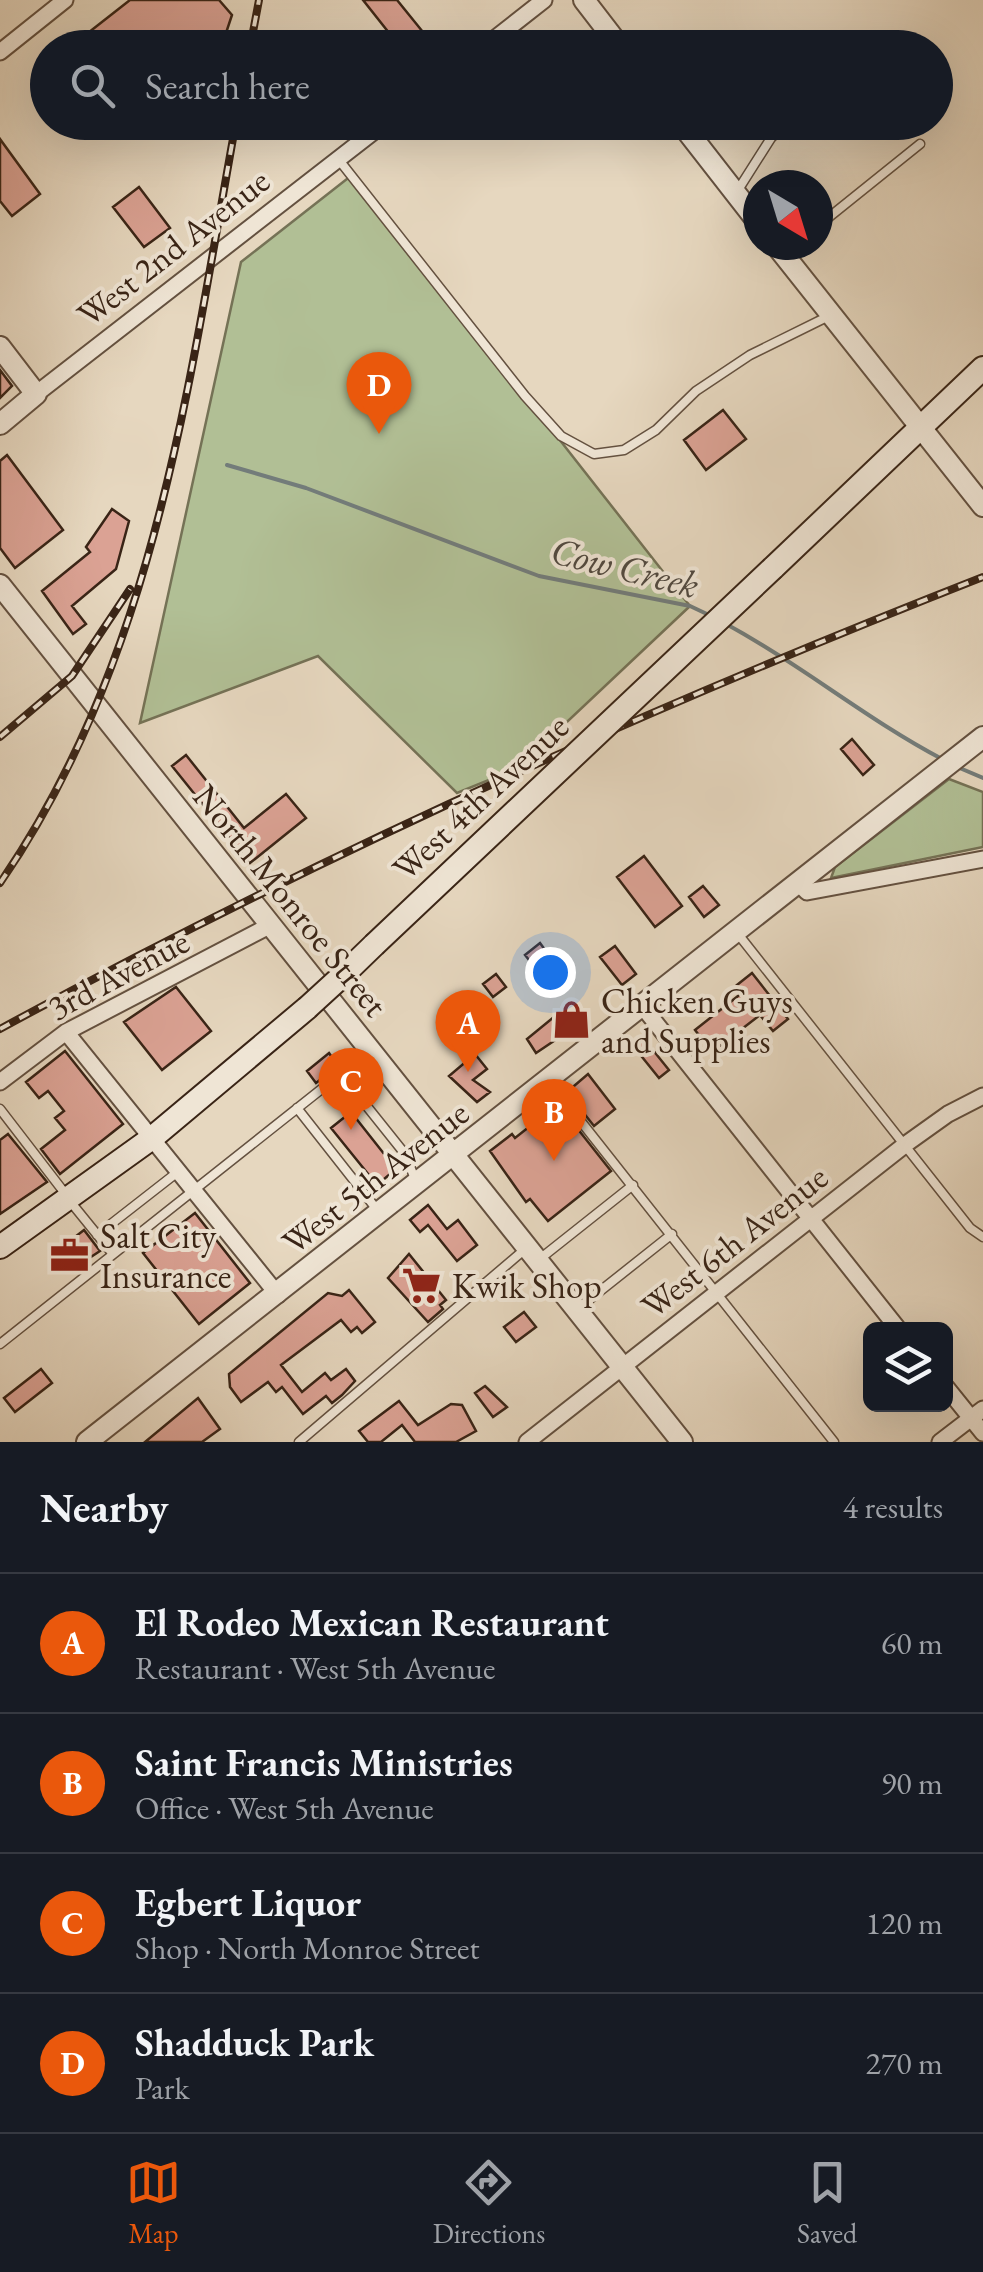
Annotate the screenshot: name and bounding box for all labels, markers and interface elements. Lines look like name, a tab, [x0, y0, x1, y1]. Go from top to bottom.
search box	[30, 30, 953, 140]
icon: search	[65, 58, 120, 113]
text: Search here	[145, 61, 310, 110]
street label: West 2nd Avenue	[68, 158, 278, 336]
north arrow	[743, 170, 833, 260]
pin: D	[346, 352, 412, 434]
water label: Cow Creek	[546, 525, 704, 609]
street label: West 4th Avenue	[382, 704, 578, 890]
street label: North Monroe Street	[184, 775, 398, 1025]
street label: 3rd Avenue	[40, 918, 196, 1030]
your location	[525, 947, 576, 998]
place label: Chicken Guys and Supplies	[601, 978, 793, 1063]
pin: A	[436, 990, 500, 1072]
shop icon: Chicken Guys and Supplies	[550, 999, 592, 1041]
pin: C	[318, 1048, 384, 1130]
pin: B	[522, 1078, 586, 1161]
street label: West 5th Avenue	[273, 1090, 477, 1264]
street label: West 6th Avenue	[632, 1154, 836, 1328]
place label: Salt City Insurance	[100, 1213, 231, 1298]
office icon: Salt City Insurance	[49, 1234, 91, 1276]
place label: Kwik Shop	[452, 1263, 602, 1308]
supermarket icon: Kwik Shop	[401, 1264, 443, 1306]
map controls	[863, 1322, 953, 1412]
button: layers	[863, 1322, 953, 1412]
text: Nearby	[40, 1480, 169, 1535]
text: 4 results	[843, 1486, 943, 1528]
text: El Rodeo Mexican Restaurant	[135, 1598, 609, 1647]
text: A	[61, 1622, 84, 1664]
text: 60 m	[881, 1622, 943, 1664]
text: Restaurant · West 5th Avenue	[135, 1647, 495, 1689]
text: Saint Francis Ministries	[135, 1738, 513, 1787]
text: B	[62, 1762, 83, 1804]
text: 90 m	[881, 1762, 943, 1804]
text: Office · West 5th Avenue	[135, 1787, 434, 1829]
text: Egbert Liquor	[135, 1878, 361, 1927]
text: C	[61, 1902, 84, 1944]
text: 120 m	[866, 1902, 943, 1944]
text: Shop · North Monroe Street	[135, 1927, 479, 1969]
text: Shadduck Park	[135, 2018, 374, 2067]
text: D	[60, 2042, 85, 2084]
text: 270 m	[866, 2042, 943, 2084]
text: Park	[135, 2067, 190, 2109]
tab: Map	[126, 2155, 181, 2251]
tab: Directions	[433, 2155, 545, 2251]
tab: Saved	[797, 2155, 857, 2251]

